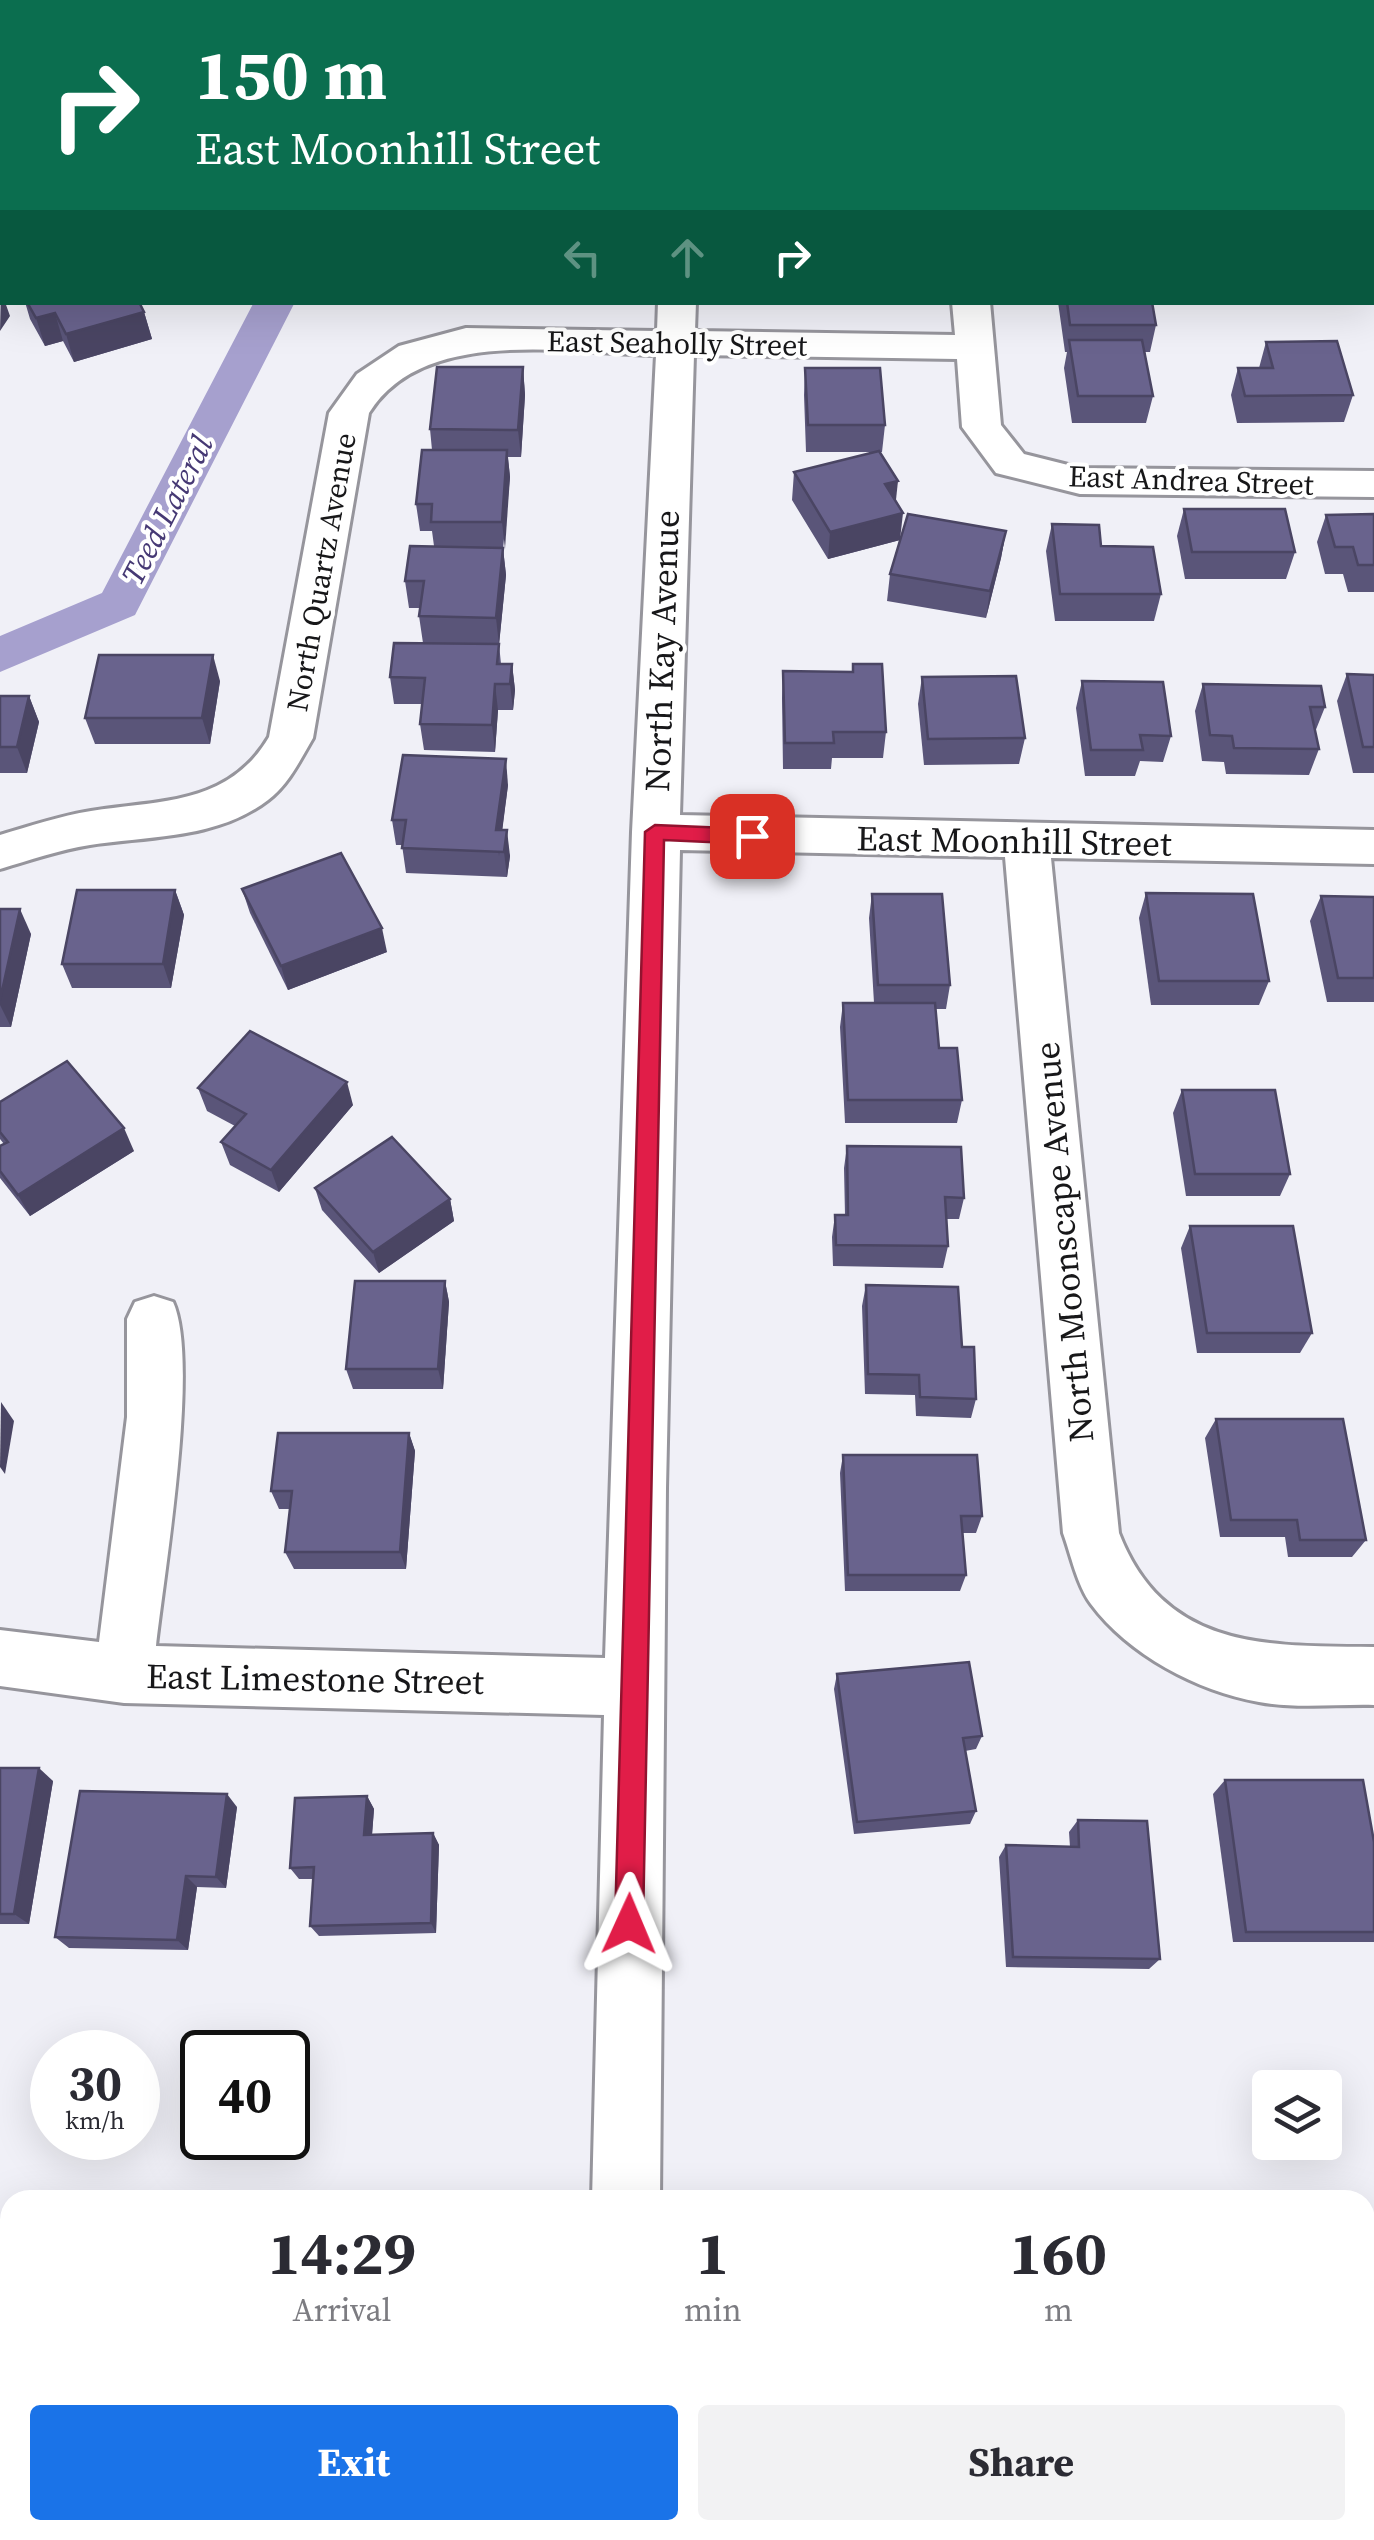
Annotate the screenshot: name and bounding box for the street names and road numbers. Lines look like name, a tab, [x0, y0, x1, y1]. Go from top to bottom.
street label: East Seaholly Street	[546, 320, 808, 366]
street label: North Quartz Avenue	[276, 429, 366, 715]
street label: East Andrea Street	[1068, 455, 1315, 505]
street label: North Kay Avenue	[633, 509, 691, 793]
street label: East Moonhill Street	[856, 814, 1173, 868]
street label: North Moonscape Avenue	[1023, 1040, 1105, 1444]
street label: East Limestone Street	[146, 1652, 485, 1706]

